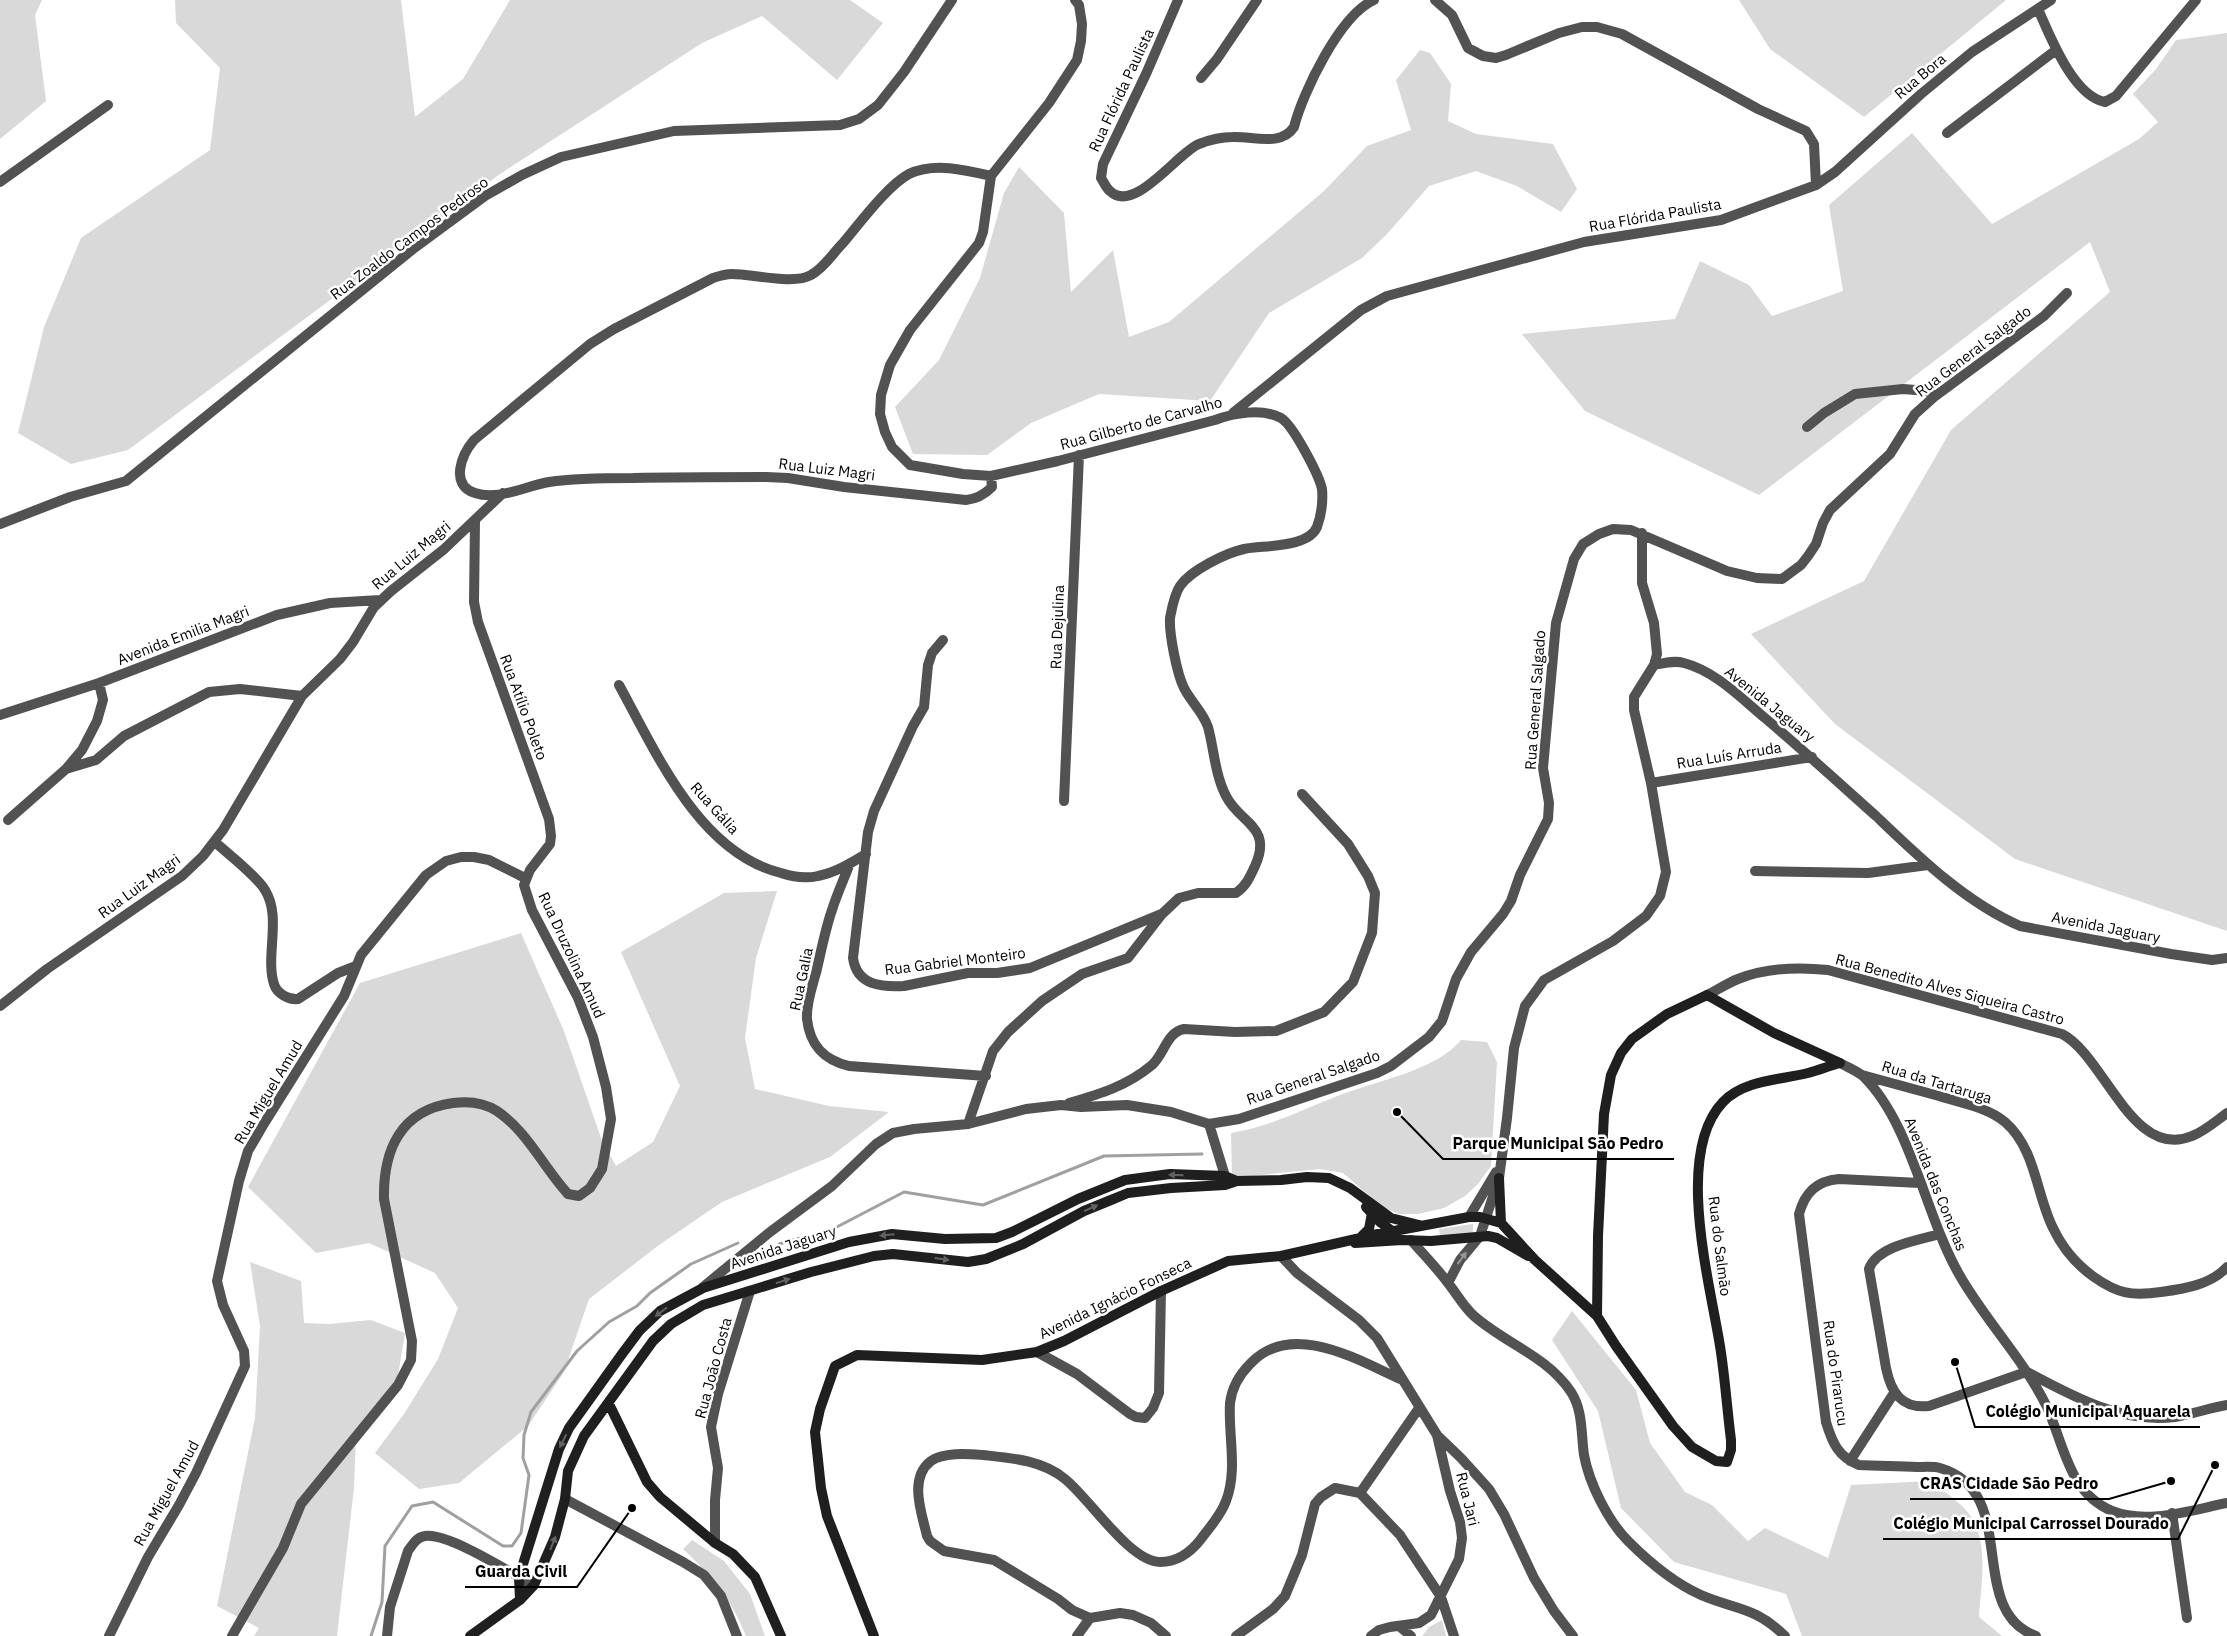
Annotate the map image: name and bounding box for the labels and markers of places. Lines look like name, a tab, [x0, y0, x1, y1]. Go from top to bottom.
callout: Parque Municipal São Pedro	[1443, 1128, 1674, 1159]
callout: Colégio Municipal Aquarela	[1975, 1396, 2200, 1427]
callout: CRAS Cidade São Pedro	[1910, 1468, 2109, 1499]
callout: Colégio Municipal Carrossel Dourado	[1883, 1508, 2178, 1539]
callout: Guarda Civil	[465, 1556, 577, 1587]

